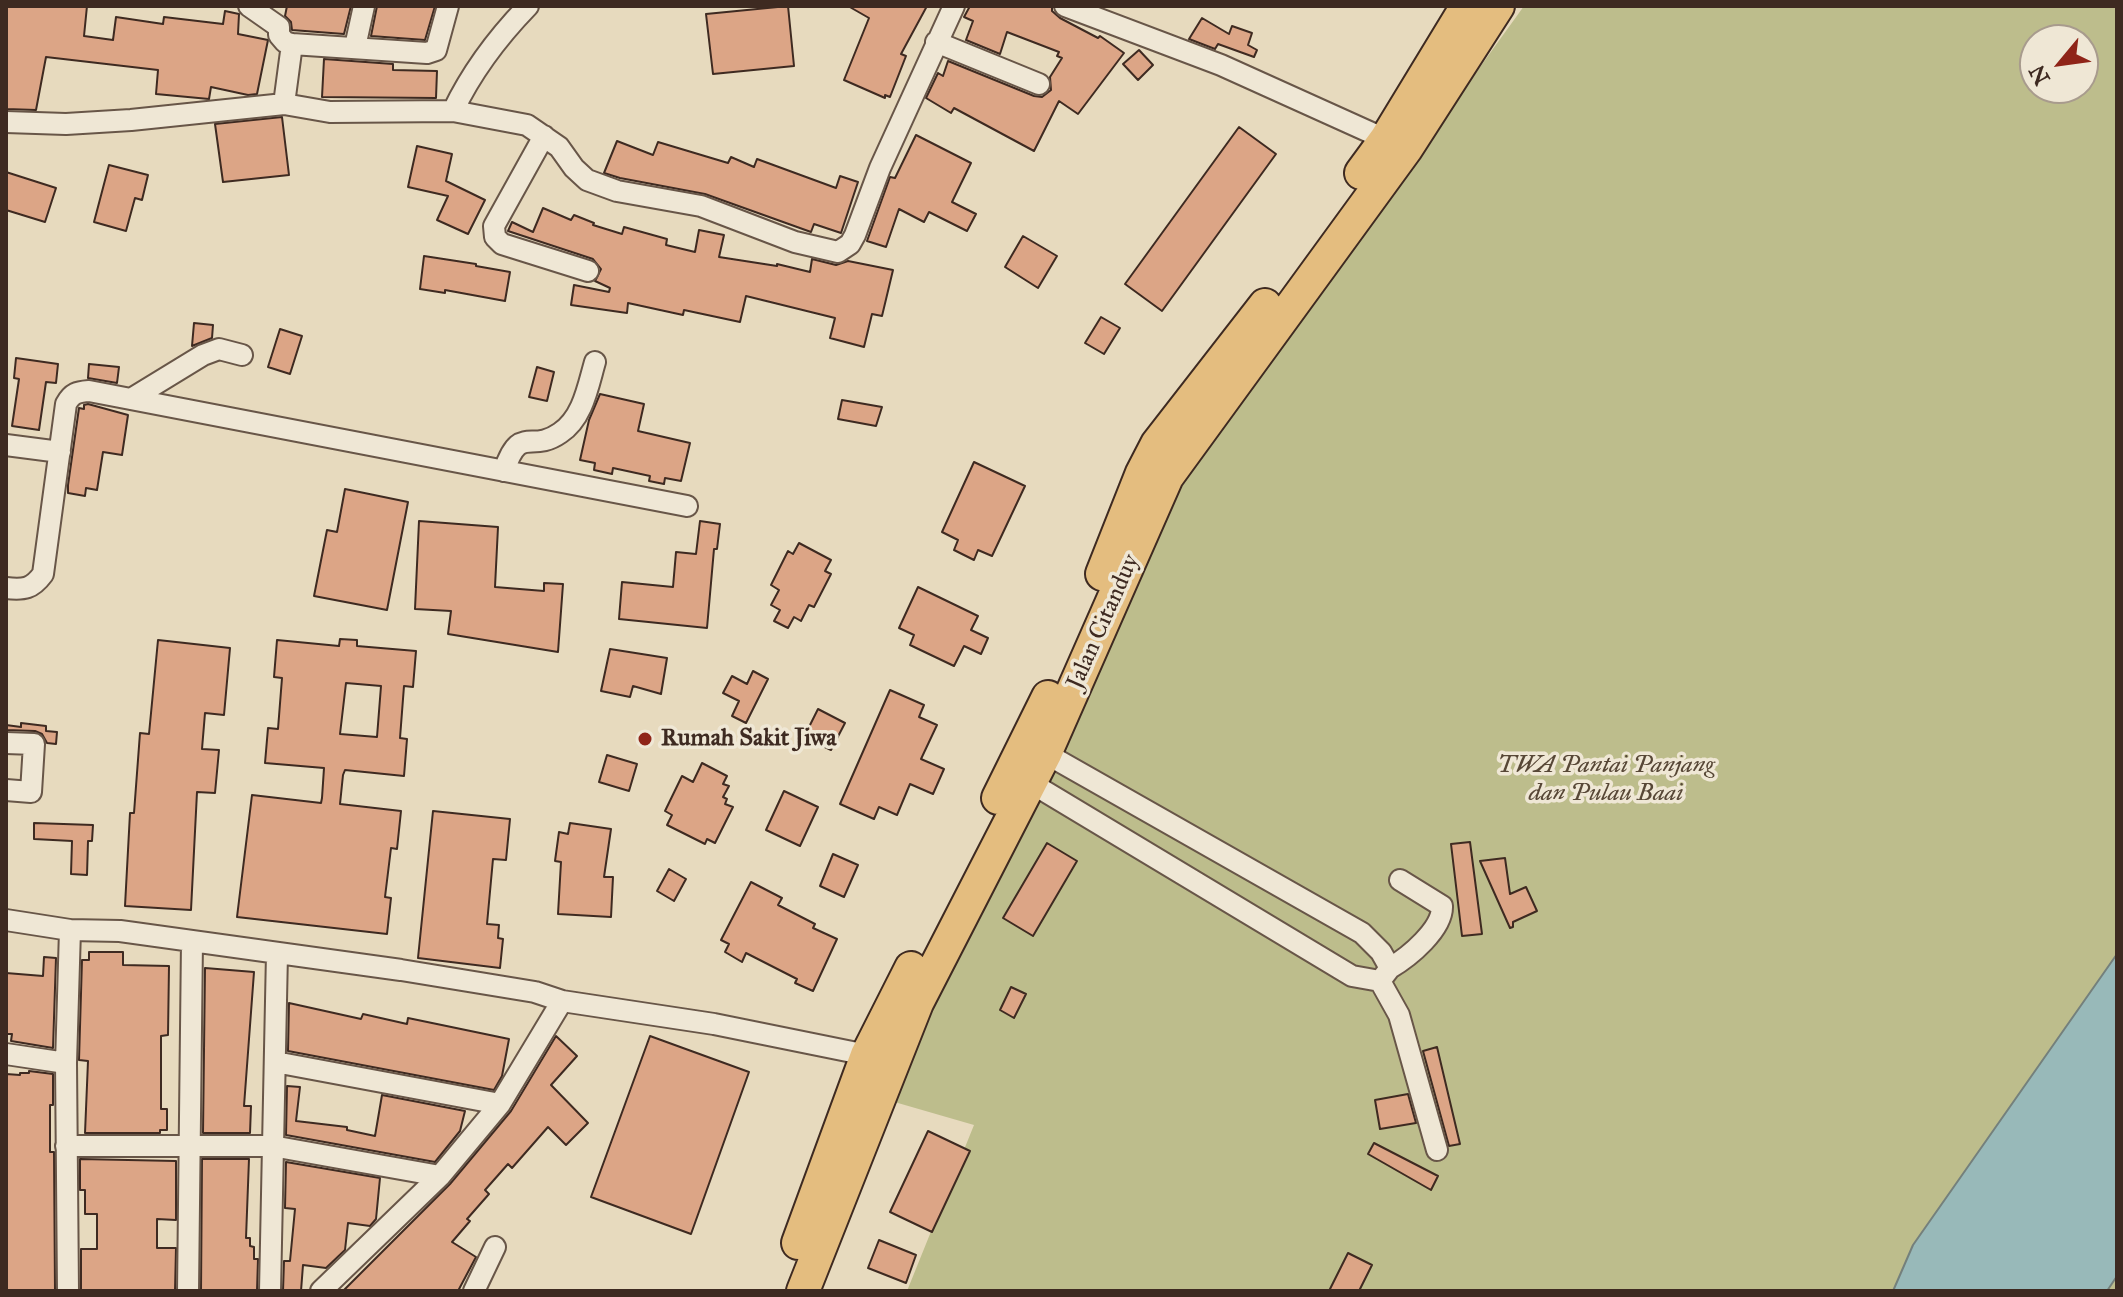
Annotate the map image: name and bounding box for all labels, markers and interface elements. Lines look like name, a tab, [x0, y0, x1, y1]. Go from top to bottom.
north arrow	[2019, 24, 2099, 104]
text: N	[2023, 60, 2056, 90]
street label: Jalan Citanduy	[1061, 550, 1147, 694]
place label: Rumah Sakit Jiwa	[661, 725, 836, 753]
marker: Rumah Sakit Jiwa	[636, 730, 654, 748]
park label: TWA Pantai Panjang dan Pulau Baai	[1498, 752, 1714, 808]

